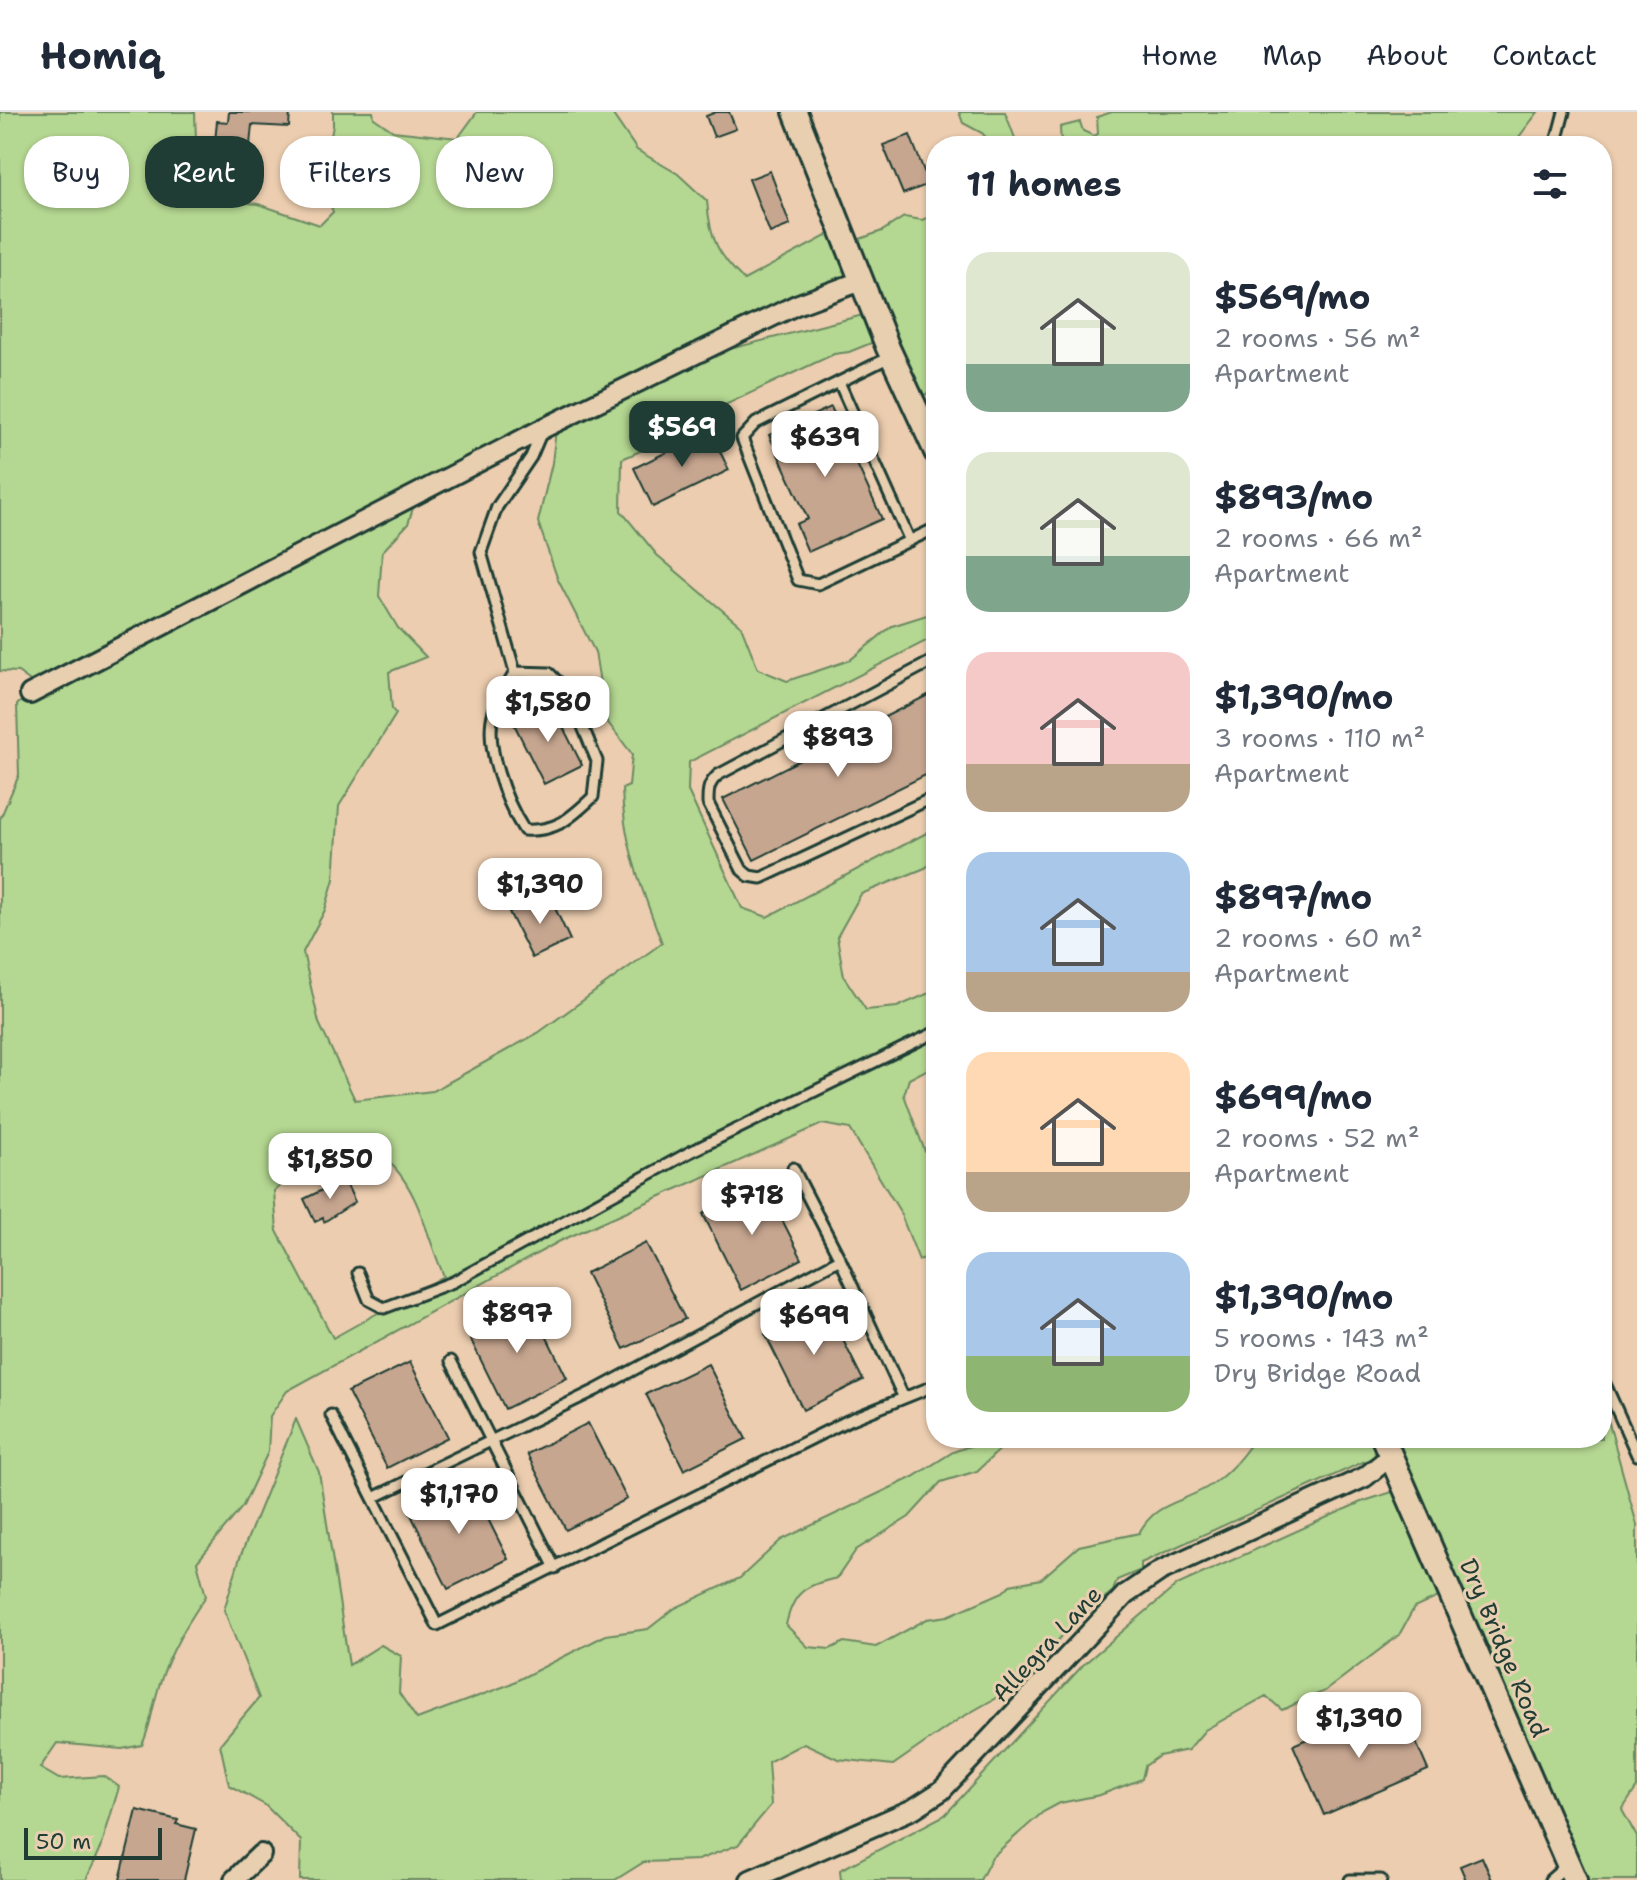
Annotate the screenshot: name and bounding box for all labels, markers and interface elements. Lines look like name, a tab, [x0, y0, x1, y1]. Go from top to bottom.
text: Homiq	[40, 30, 162, 81]
text: Home	[1141, 36, 1218, 74]
text: Map	[1262, 36, 1322, 74]
text: About	[1366, 36, 1448, 74]
text: Contact	[1492, 36, 1597, 74]
chip: Buy	[24, 136, 129, 208]
chip: Rent	[145, 136, 264, 208]
chip: Filters	[280, 136, 420, 208]
chip: New	[436, 136, 553, 208]
text: 11 homes	[966, 161, 1122, 207]
icon: filters	[1528, 162, 1572, 206]
text: $569/mo	[1214, 274, 1371, 320]
icon: home	[1030, 284, 1126, 380]
text: 2 rooms · 56 m²	[1214, 320, 1421, 355]
text: Apartment	[1214, 355, 1350, 390]
pin: $569	[635, 401, 729, 469]
text: $569	[647, 409, 717, 444]
pin: $639	[778, 411, 872, 479]
text: $639	[790, 419, 860, 454]
text: $893/mo	[1214, 474, 1373, 520]
icon: home	[1030, 484, 1126, 580]
text: 2 rooms · 66 m²	[1214, 520, 1423, 555]
text: Apartment	[1214, 555, 1350, 590]
text: $1,390/mo	[1214, 674, 1394, 720]
pin: $1,580	[483, 676, 613, 744]
text: $1,580	[504, 684, 592, 719]
icon: home	[1030, 684, 1126, 780]
pin: $893	[791, 711, 885, 779]
text: $893	[802, 719, 874, 754]
text: 3 rooms · 110 m²	[1214, 720, 1425, 755]
text: Apartment	[1214, 755, 1350, 790]
pin: $1,390	[475, 858, 605, 926]
text: $1,390	[496, 866, 584, 901]
text: $897/mo	[1214, 874, 1372, 920]
icon: home	[1030, 884, 1126, 980]
text: 2 rooms · 60 m²	[1214, 920, 1423, 955]
text: Apartment	[1214, 955, 1350, 990]
text: $699/mo	[1214, 1074, 1373, 1120]
icon: home	[1030, 1084, 1126, 1180]
text: 2 rooms · 52 m²	[1214, 1120, 1420, 1155]
pin: $1,850	[265, 1133, 395, 1201]
text: $1,850	[287, 1141, 373, 1176]
text: Apartment	[1214, 1155, 1350, 1190]
pin: $718	[705, 1169, 799, 1237]
text: $718	[720, 1177, 784, 1212]
text: $1,390/mo	[1214, 1274, 1394, 1320]
icon: home	[1030, 1284, 1126, 1380]
pin: $897	[470, 1287, 564, 1355]
pin: $699	[767, 1289, 861, 1357]
text: $897	[481, 1295, 553, 1330]
text: $699	[778, 1297, 850, 1332]
text: 5 rooms · 143 m²	[1214, 1320, 1429, 1355]
text: Dry Bridge Road	[1214, 1355, 1421, 1390]
pin: $1,170	[394, 1468, 524, 1536]
text: $1,170	[419, 1476, 499, 1511]
street label: Dry Bridge Road	[1452, 1554, 1556, 1742]
street label: Allegra Lane	[985, 1579, 1109, 1709]
pin: $1,390	[1294, 1692, 1424, 1760]
text: $1,390	[1315, 1700, 1403, 1735]
scale bar	[24, 1824, 162, 1860]
text: 50 m	[36, 1827, 91, 1856]

